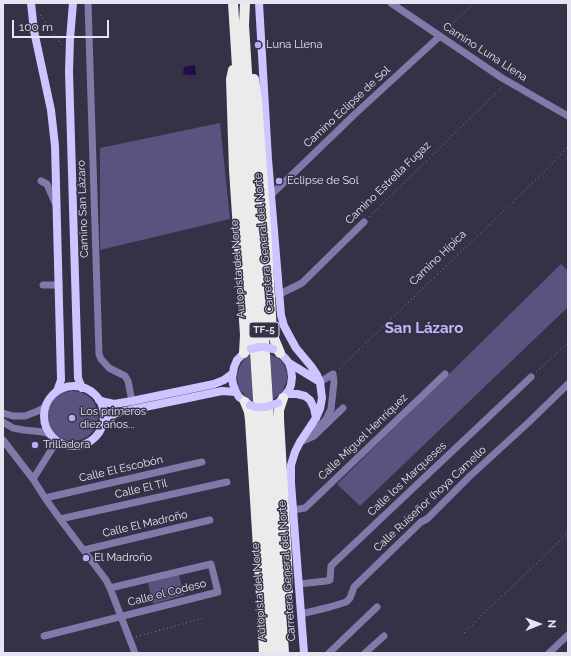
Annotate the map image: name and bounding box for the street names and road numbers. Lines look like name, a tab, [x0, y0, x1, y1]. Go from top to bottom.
street label: Camino Luna Llena	[440, 20, 530, 84]
street label: Camino Eclipse de Sol	[301, 63, 393, 151]
street label: Camino Estrella Fugaz	[343, 139, 433, 227]
street label: Camino San Lázaro	[75, 160, 91, 258]
street label: Carretera General del Norte	[251, 172, 277, 314]
street label: Autopista del Norte	[228, 219, 248, 319]
street label: Camino Hípica	[407, 228, 469, 288]
road number: TF-5	[249, 322, 279, 338]
street label: Calle Miguel Henríquez	[316, 391, 410, 483]
street label: Calle los Marqueses	[365, 439, 449, 519]
street label: Calle Ruiseñor (hoya Camello	[371, 443, 489, 555]
street label: Calle El Escobón	[78, 453, 164, 485]
street label: Calle El Til	[114, 477, 168, 501]
street label: Carretera General del Norte	[275, 500, 299, 642]
street label: Calle El Madroño	[101, 508, 189, 540]
street label: Autopista del Norte	[249, 542, 269, 642]
street label: Calle el Codeso	[126, 577, 208, 609]

